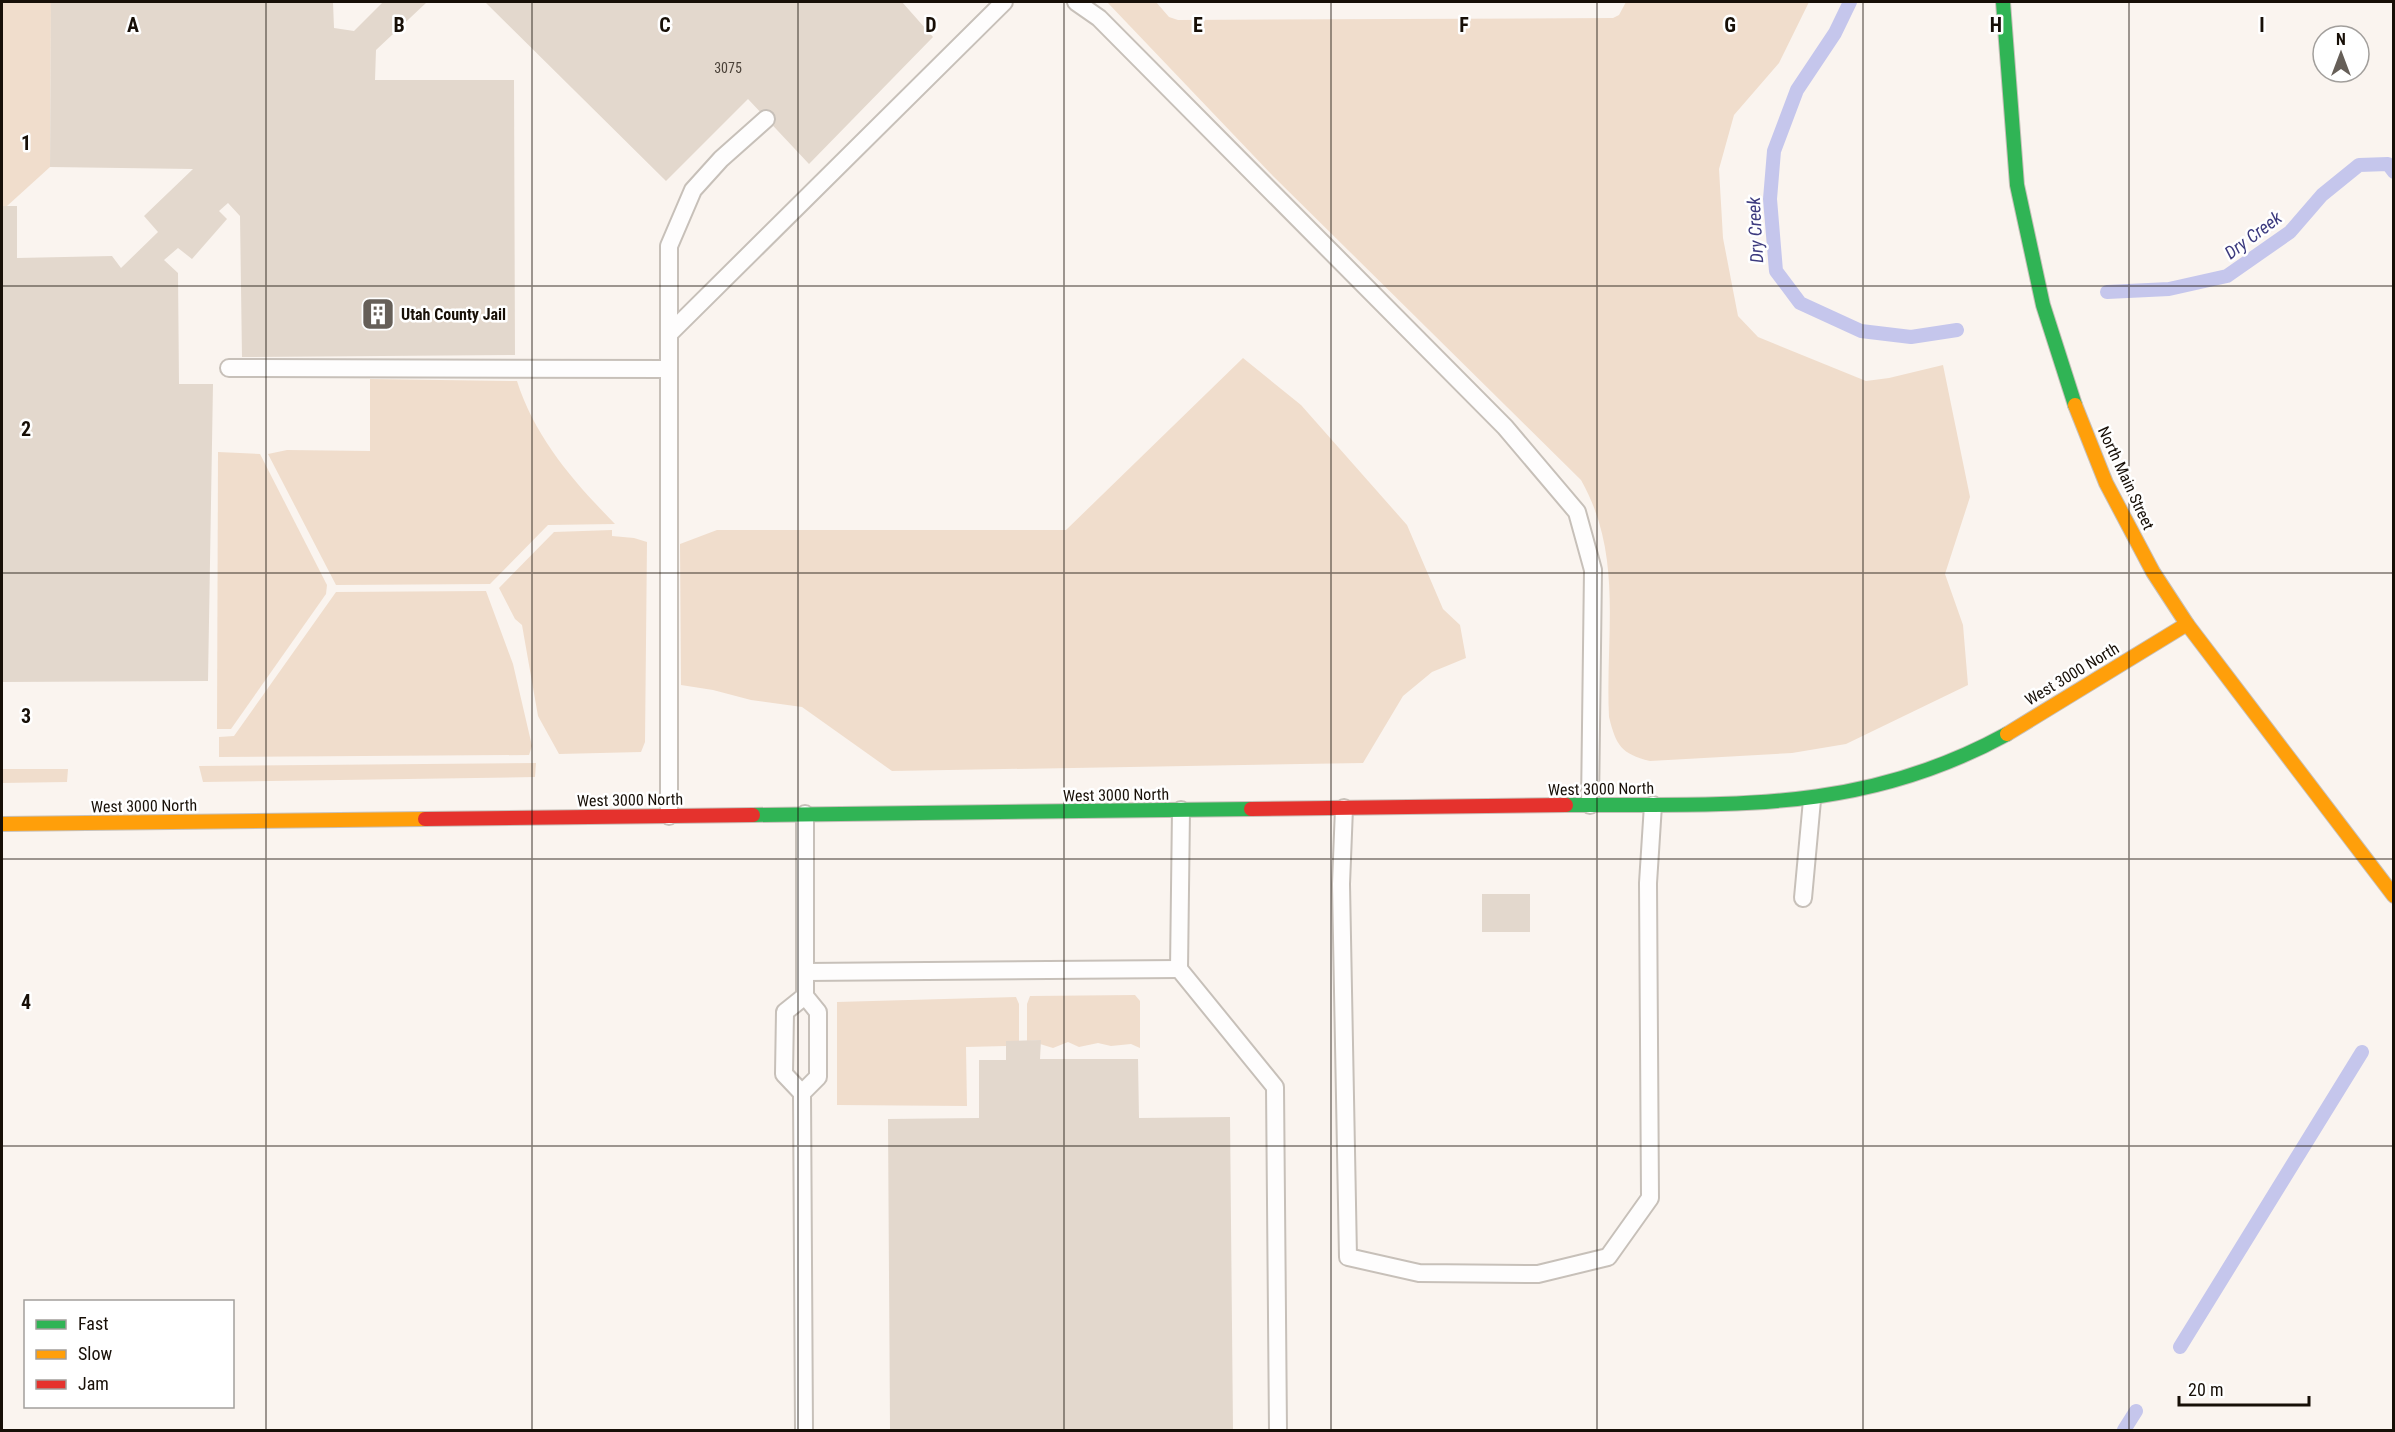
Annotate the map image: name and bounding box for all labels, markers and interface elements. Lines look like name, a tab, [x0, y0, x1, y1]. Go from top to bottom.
text: A	[127, 13, 139, 37]
text: B	[393, 13, 405, 37]
text: C	[659, 13, 671, 37]
text: D	[925, 13, 937, 37]
text: E	[1193, 13, 1203, 37]
text: F	[1459, 13, 1469, 37]
text: G	[1724, 13, 1736, 37]
text: H	[1990, 13, 2002, 37]
text: I	[2259, 13, 2265, 37]
north arrow	[2311, 24, 2371, 84]
text: N	[2336, 30, 2346, 49]
house number: 3075	[714, 60, 742, 76]
text: 1	[21, 131, 31, 155]
water label: Dry Creek	[1743, 195, 1767, 264]
water label: Dry Creek	[2220, 206, 2287, 263]
building icon: Utah County Jail	[360, 296, 396, 332]
place label: Utah County Jail	[401, 305, 506, 324]
text: 2	[21, 417, 31, 441]
street label: North Main Street	[2094, 423, 2158, 533]
street label: West 3000 North	[2022, 639, 2122, 709]
text: 3	[21, 704, 31, 728]
street label: West 3000 North	[1548, 779, 1654, 799]
street label: West 3000 North	[1063, 785, 1169, 805]
street label: West 3000 North	[577, 790, 683, 810]
street label: West 3000 North	[91, 796, 197, 816]
text: 4	[21, 990, 31, 1014]
legend	[24, 1300, 234, 1408]
text: Fast	[78, 1313, 109, 1334]
text: Slow	[78, 1343, 113, 1364]
scale bar	[2179, 1369, 2310, 1407]
text: Jam	[78, 1373, 109, 1394]
text: 20 m	[2188, 1379, 2223, 1400]

